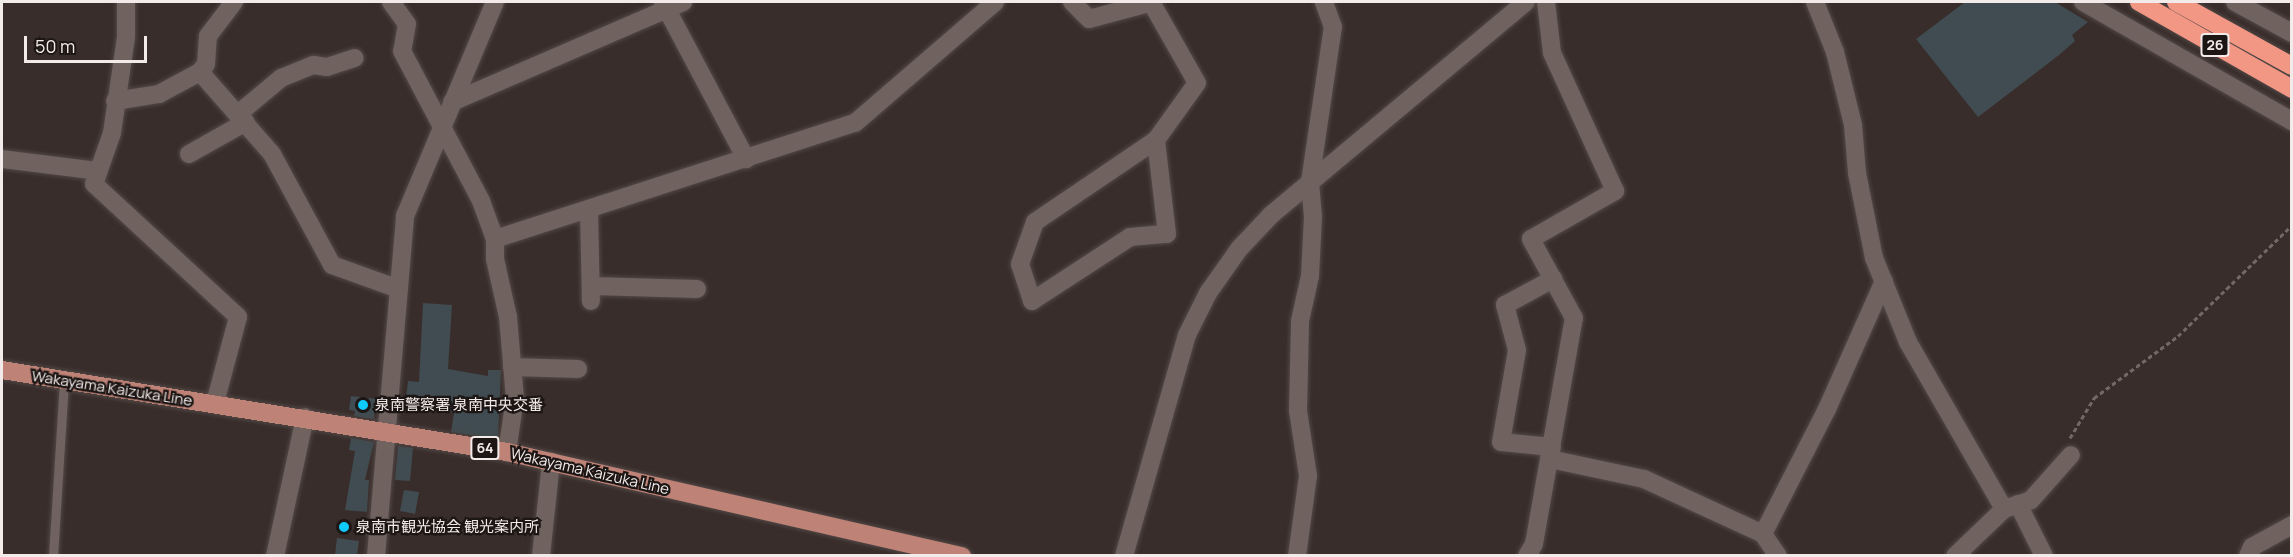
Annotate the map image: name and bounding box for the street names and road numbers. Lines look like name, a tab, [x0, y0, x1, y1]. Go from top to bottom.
road number: 26	[2200, 34, 2230, 56]
street label: Wakayama Kaizuka Line	[31, 366, 193, 410]
road number: 64	[470, 437, 500, 459]
street label: Wakayama Kaizuka Line	[509, 444, 671, 498]

